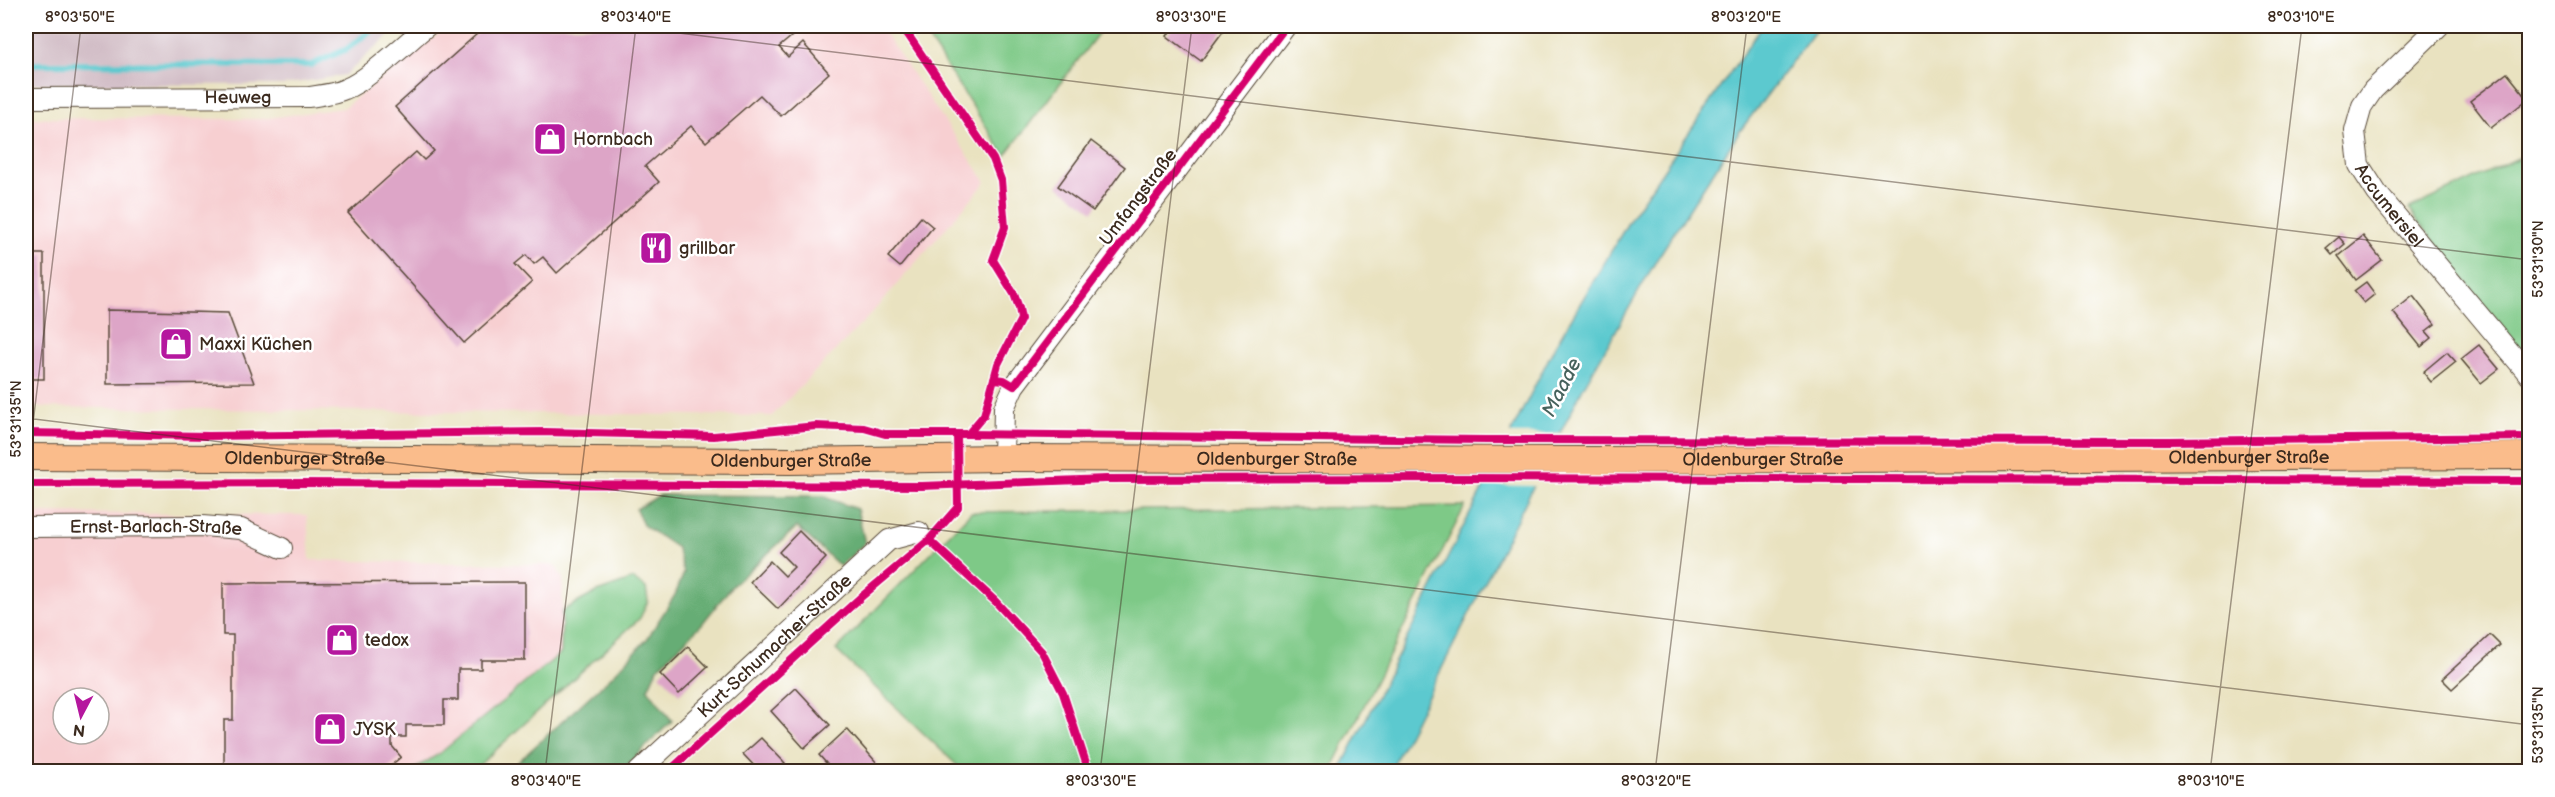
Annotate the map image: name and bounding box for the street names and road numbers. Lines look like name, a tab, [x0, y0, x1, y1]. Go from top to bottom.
street label: Heuweg	[205, 87, 271, 108]
street label: Umfangstraße	[1095, 145, 1182, 250]
street label: Accumersiel	[2350, 160, 2428, 251]
street label: Oldenburger Straße	[2169, 447, 2330, 469]
street label: Oldenburger Straße	[225, 448, 386, 470]
street label: Oldenburger Straße	[1197, 449, 1358, 470]
street label: Oldenburger Straße	[1683, 449, 1844, 471]
street label: Oldenburger Straße	[711, 450, 872, 472]
street label: Ernst-Barlach-Straße	[70, 516, 243, 540]
street label: Kurt-Schumacher-Straße	[694, 570, 856, 722]

